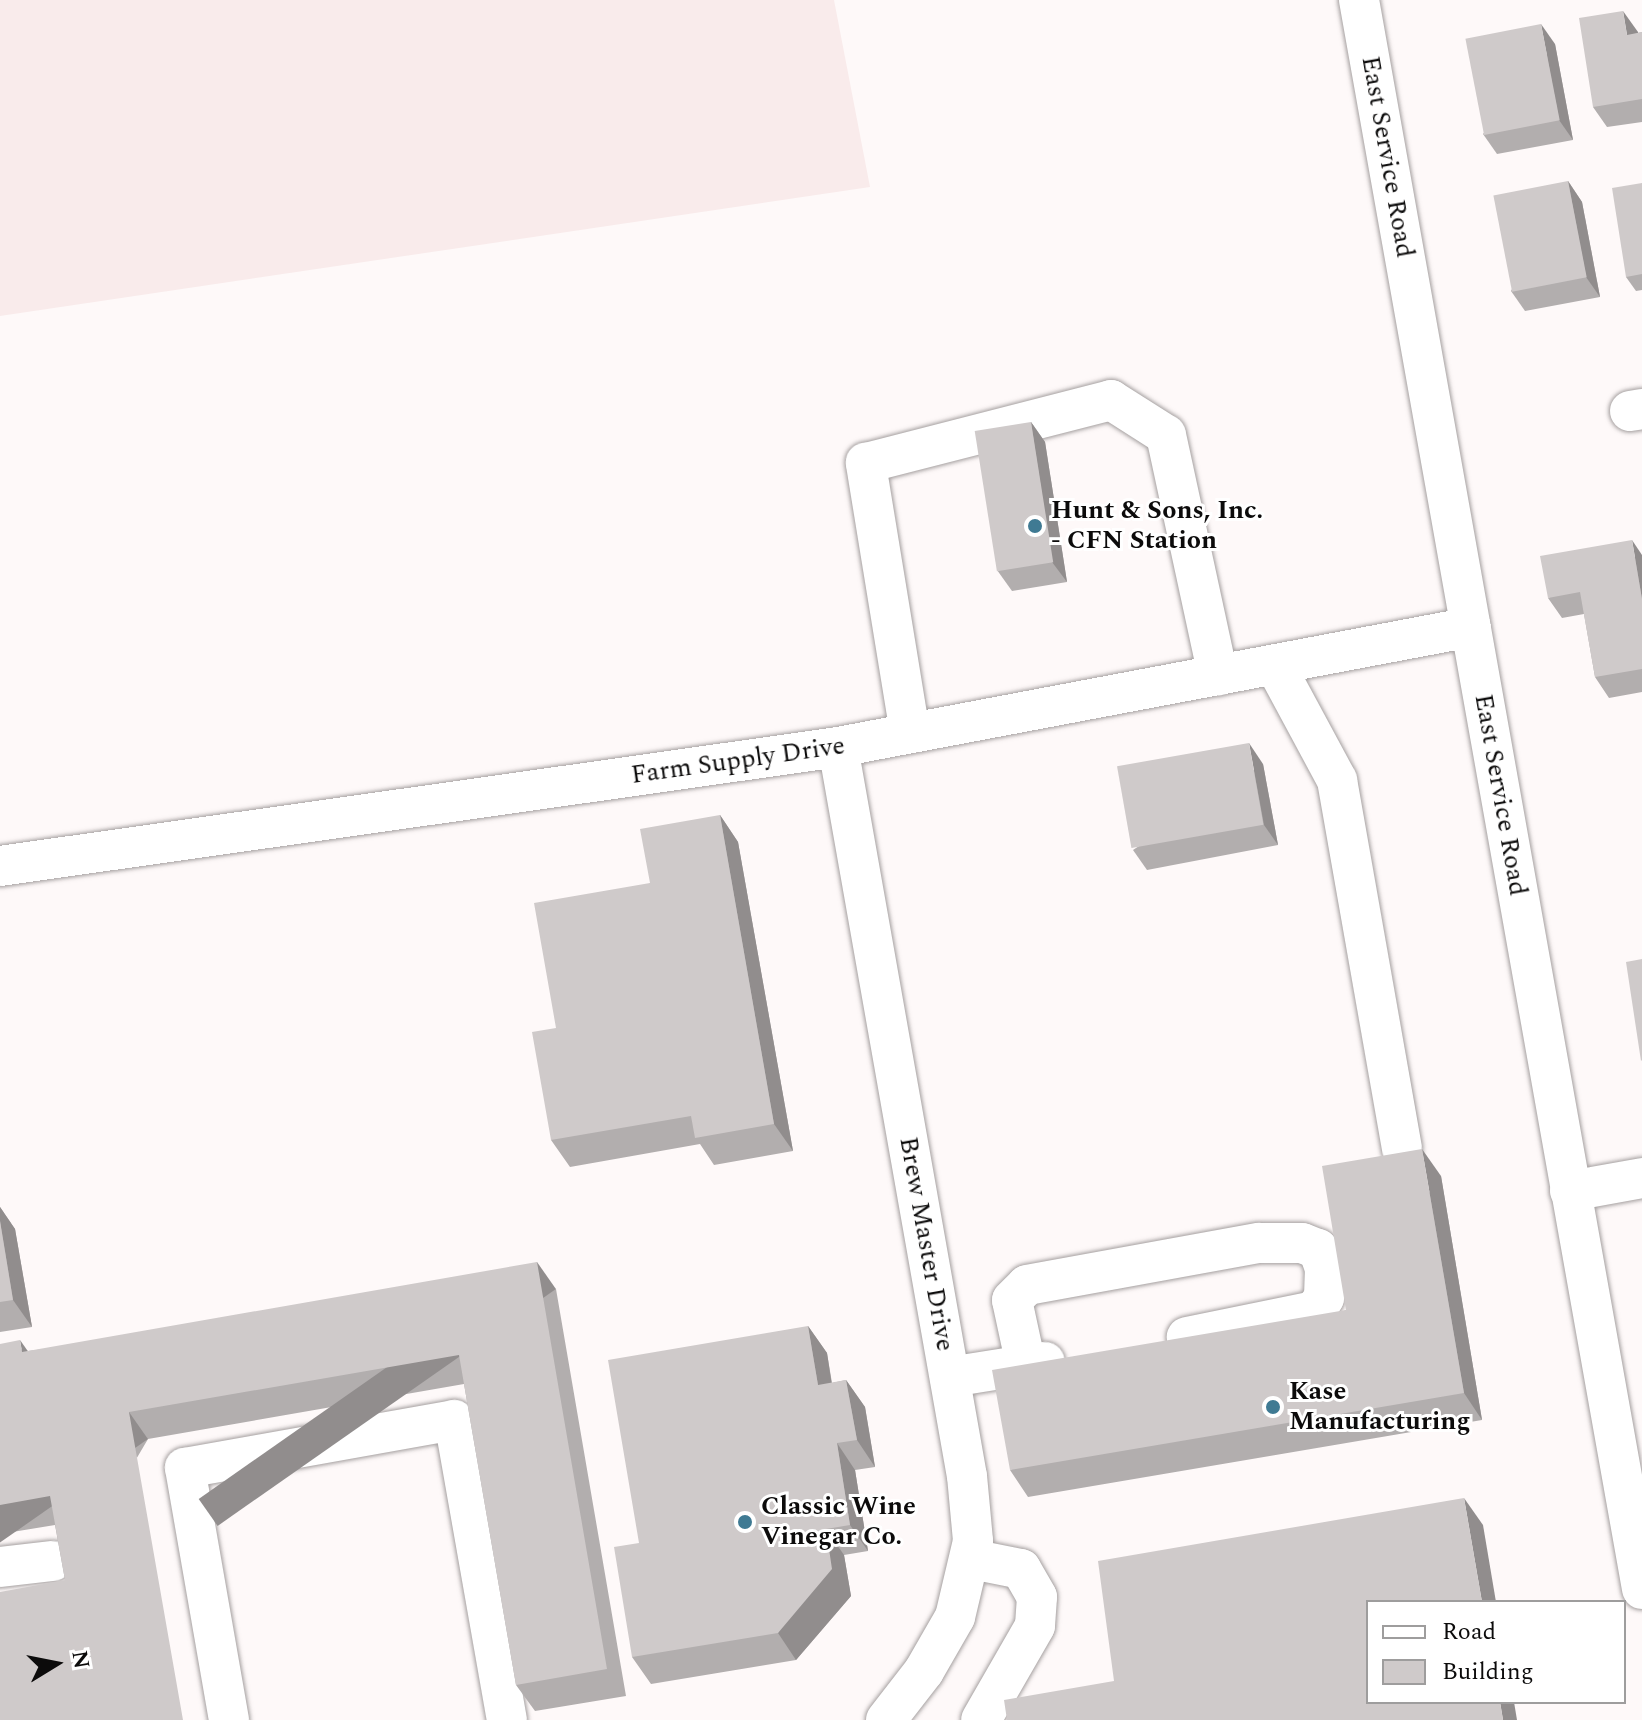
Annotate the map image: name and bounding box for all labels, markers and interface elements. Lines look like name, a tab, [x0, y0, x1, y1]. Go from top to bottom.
street label: East Service Road	[1354, 54, 1420, 260]
place label: Hunt & Sons, Inc. - CFN Station	[1051, 495, 1263, 556]
marker: Hunt & Sons, Inc. - CFN Station	[1026, 517, 1044, 535]
street label: East Service Road	[1467, 692, 1533, 898]
street label: Farm Supply Drive	[629, 731, 847, 791]
street label: Brew Master Drive	[892, 1134, 960, 1354]
place label: Kase Manufacturing	[1289, 1376, 1470, 1438]
marker: Kase Manufacturing	[1264, 1398, 1282, 1416]
place label: Classic Wine Vinegar Co.	[761, 1491, 916, 1552]
marker: Classic Wine Vinegar Co.	[736, 1513, 754, 1531]
legend	[1366, 1600, 1626, 1704]
text: Road	[1442, 1614, 1496, 1650]
north arrow	[16, 1624, 96, 1704]
text: N	[62, 1648, 98, 1671]
text: Building	[1442, 1654, 1534, 1690]

